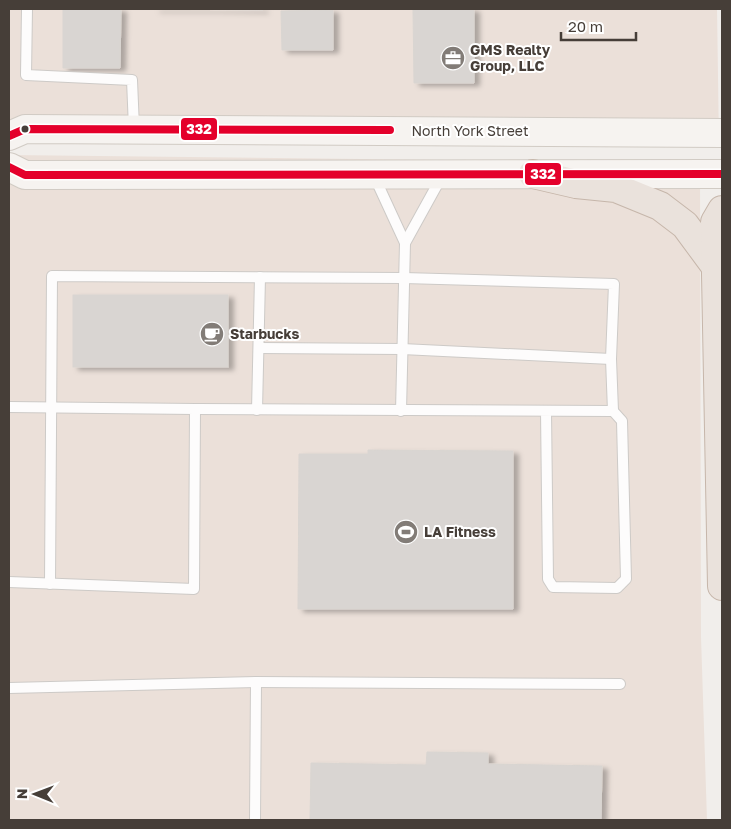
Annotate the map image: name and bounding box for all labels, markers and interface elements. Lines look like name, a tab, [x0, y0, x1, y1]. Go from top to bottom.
scale bar	[561, 10, 636, 42]
text: 20 m	[568, 17, 603, 35]
place label: GMS Realty Group, LLC	[470, 41, 551, 74]
office icon: GMS Realty Group, LLC	[440, 45, 466, 71]
line badge: 332	[180, 117, 218, 141]
text: 332	[186, 120, 212, 137]
street label: North York Street	[411, 122, 529, 139]
unlabelled marker	[20, 124, 30, 134]
line badge: 332	[524, 162, 562, 186]
text: 332	[530, 165, 556, 182]
cafe icon: Starbucks	[199, 321, 225, 347]
place label: Starbucks	[230, 325, 299, 342]
sports icon: LA Fitness	[393, 519, 419, 545]
place label: LA Fitness	[424, 523, 496, 540]
north arrow	[10, 769, 60, 819]
text: N	[13, 788, 30, 799]

